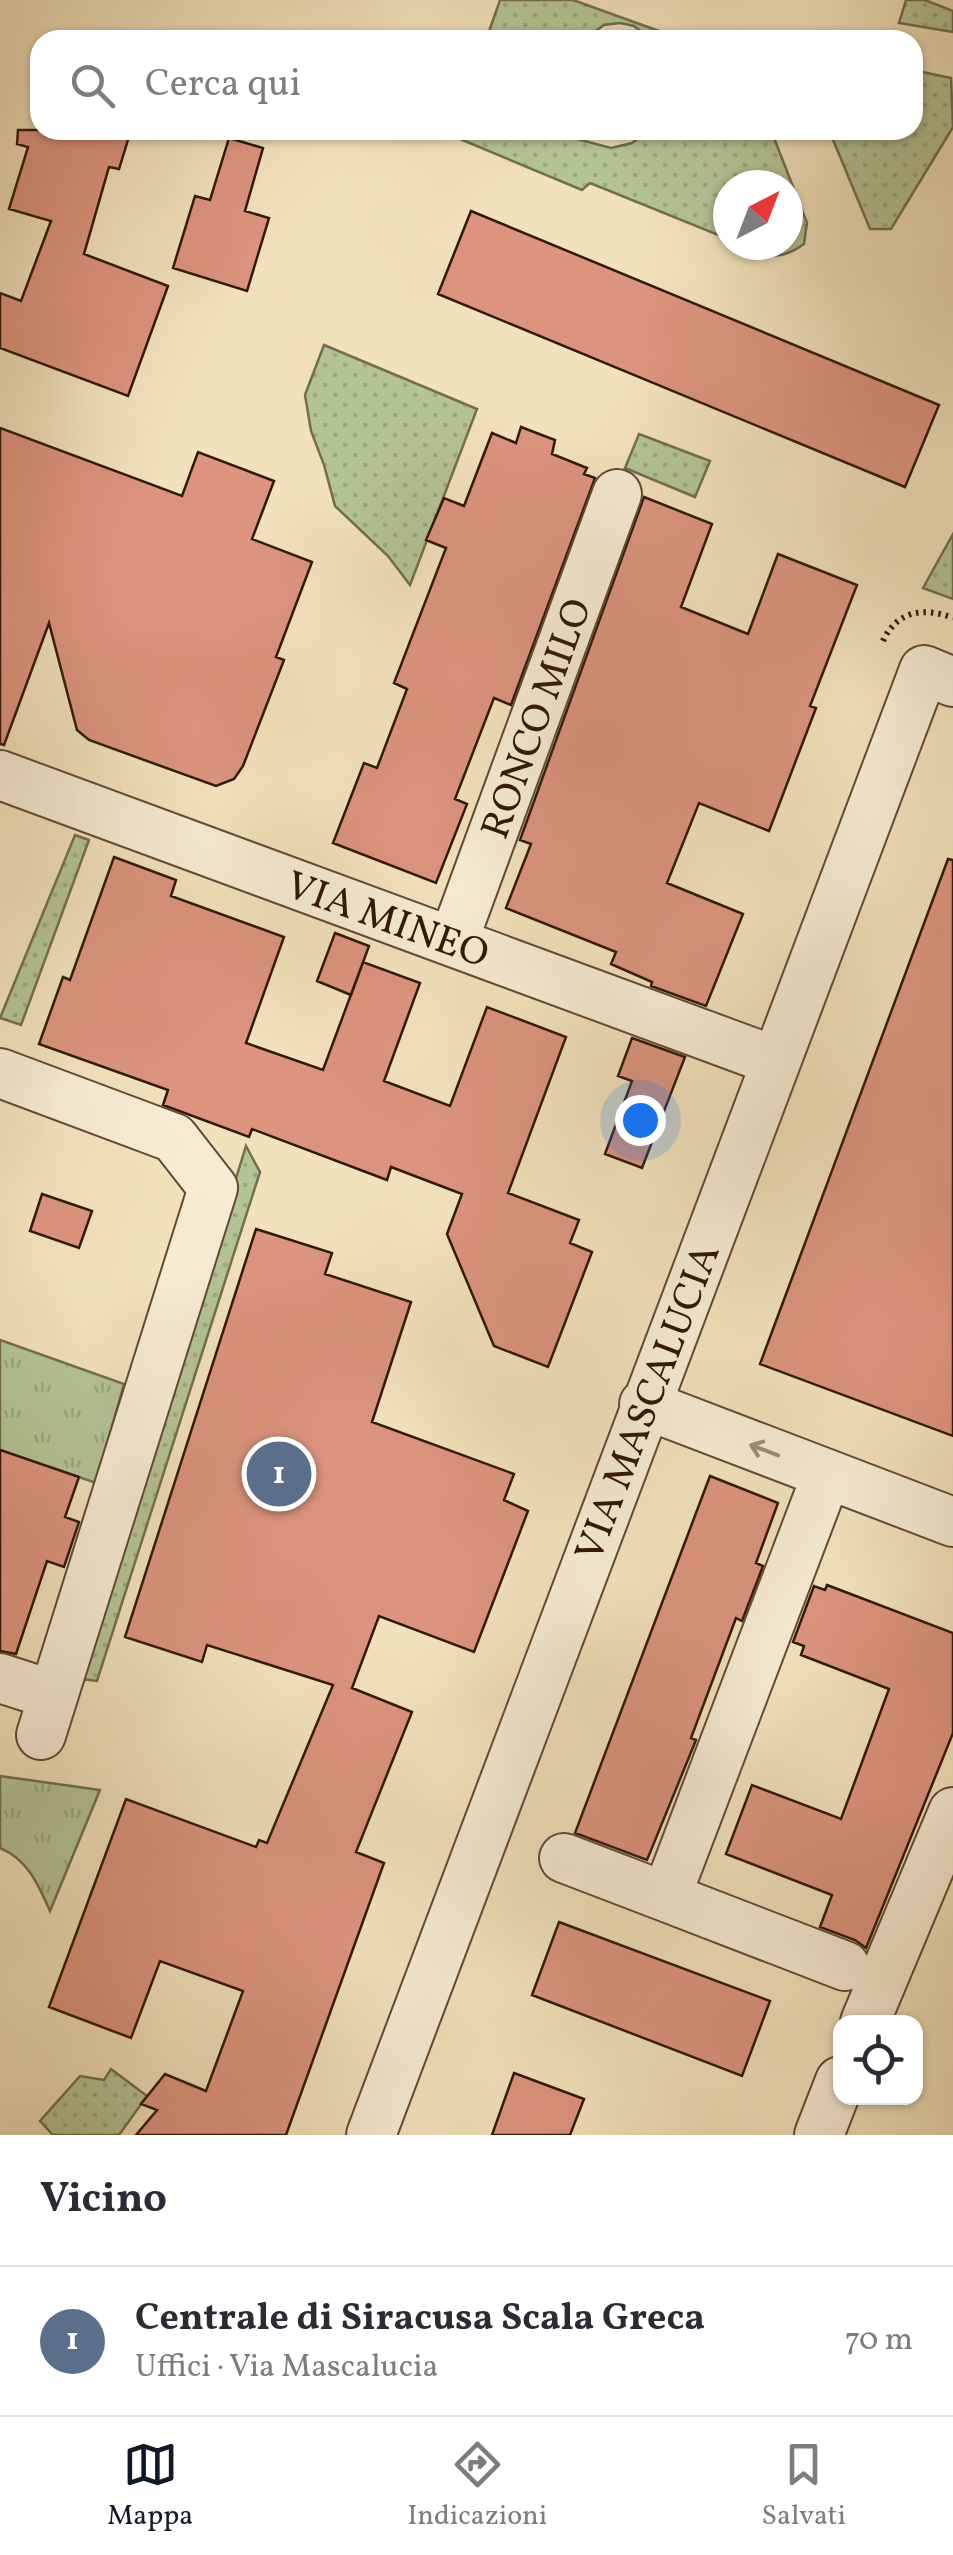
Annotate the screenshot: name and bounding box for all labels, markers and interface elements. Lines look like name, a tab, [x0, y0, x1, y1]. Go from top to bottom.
search box	[30, 30, 923, 140]
icon: search	[65, 58, 120, 113]
text: Cerca qui	[145, 59, 301, 112]
north arrow	[713, 170, 803, 260]
street label: RONCO MILO	[469, 591, 608, 847]
street label: VIA MINEO	[277, 859, 496, 984]
your location	[615, 1095, 666, 1146]
street label: VIA MASCALUCIA	[563, 1236, 736, 1571]
pin: 1	[246, 1436, 312, 1512]
one-way arrow	[749, 1440, 780, 1458]
map controls	[833, 2015, 923, 2105]
button: locate	[833, 2015, 923, 2105]
text: Vicino	[40, 2171, 167, 2230]
text: Centrale di Siracusa Scala Greca	[135, 2293, 705, 2346]
text: 1	[66, 2319, 79, 2363]
text: 70 m	[845, 2319, 913, 2363]
text: Uffici · Via Mascalucia	[135, 2346, 439, 2390]
tab: Mappa	[107, 2437, 193, 2536]
tab: Indicazioni	[407, 2437, 547, 2536]
tab: Salvati	[762, 2437, 846, 2536]

